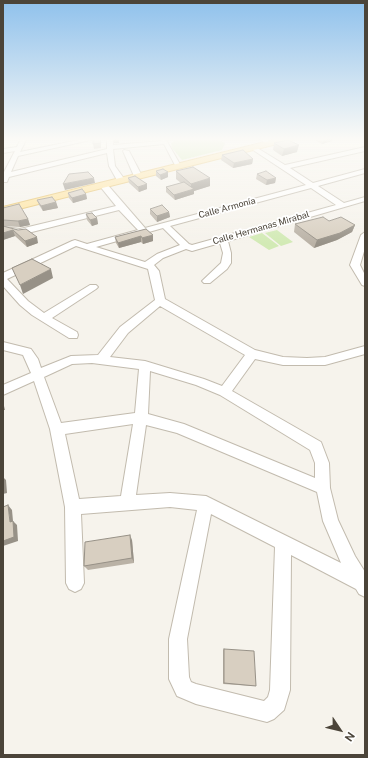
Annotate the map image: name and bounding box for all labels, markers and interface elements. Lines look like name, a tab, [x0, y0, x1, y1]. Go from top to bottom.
street label: Calle Armonía	[197, 195, 257, 221]
street label: Calle Hermanas Mirabal	[211, 209, 311, 247]
north arrow	[320, 710, 360, 750]
text: N	[342, 730, 357, 744]

